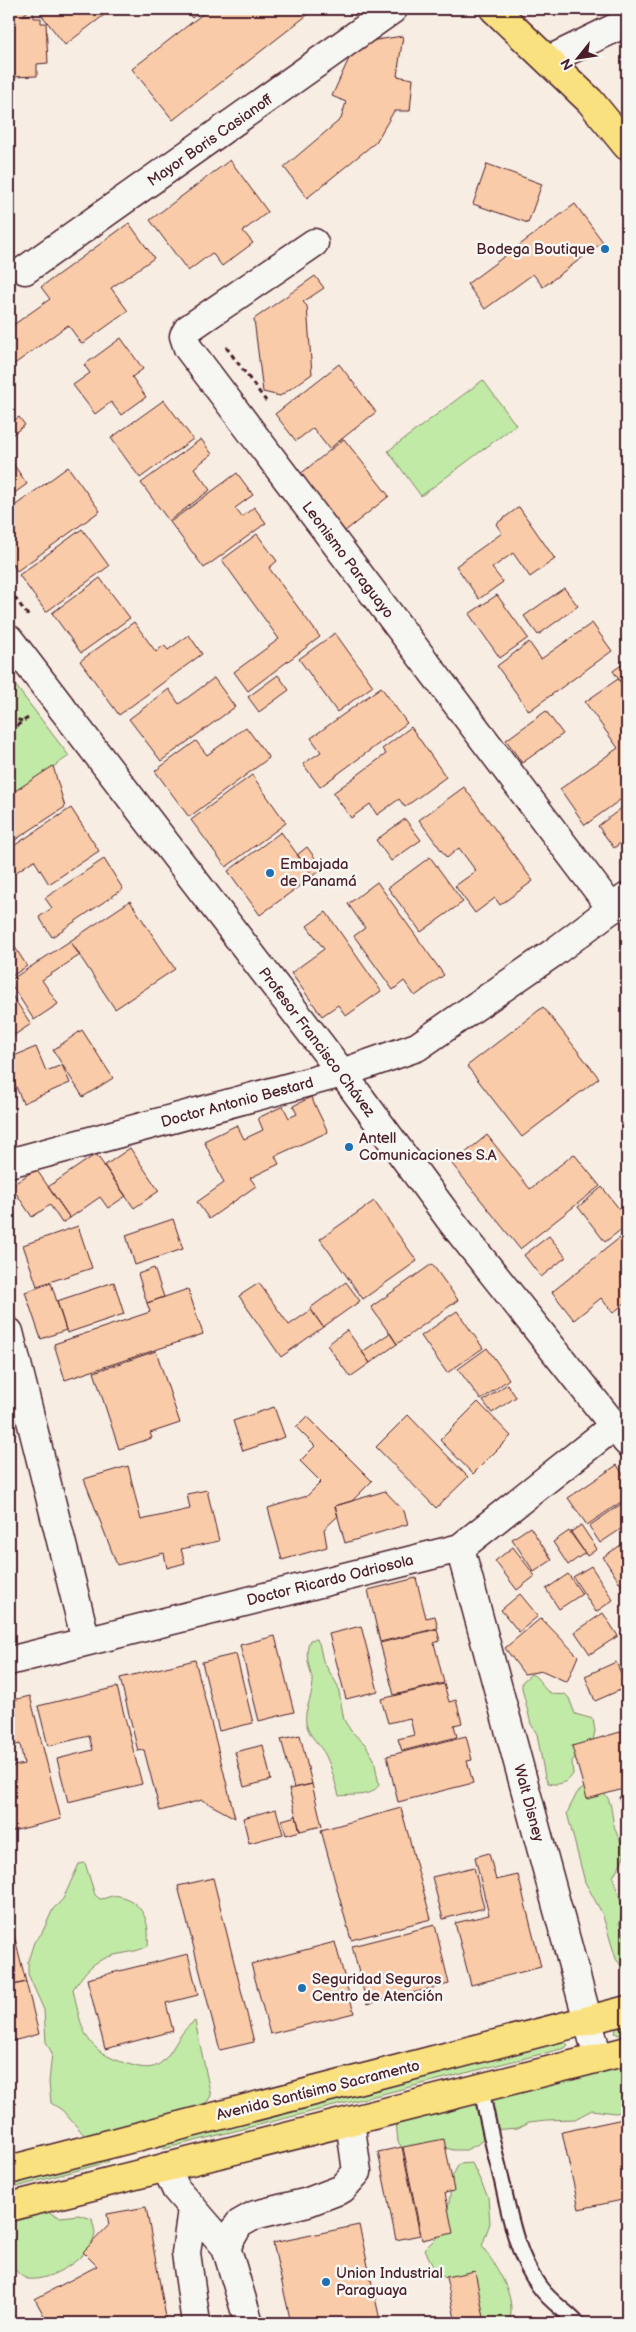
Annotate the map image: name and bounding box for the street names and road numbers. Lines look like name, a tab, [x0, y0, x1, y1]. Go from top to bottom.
street label: Mayor Boris Casianoff	[144, 90, 277, 191]
street label: Leonismo Paraguayo	[297, 498, 398, 622]
street label: Profesor Francisco Chávez	[254, 964, 380, 1122]
street label: Doctor Antonio Bestard	[159, 1073, 315, 1132]
street label: Doctor Ricardo Odriosola	[245, 1551, 415, 1610]
street label: Walt Disney	[509, 1762, 548, 1844]
street label: Avenida Santísimo Sacramento	[214, 2056, 422, 2125]

